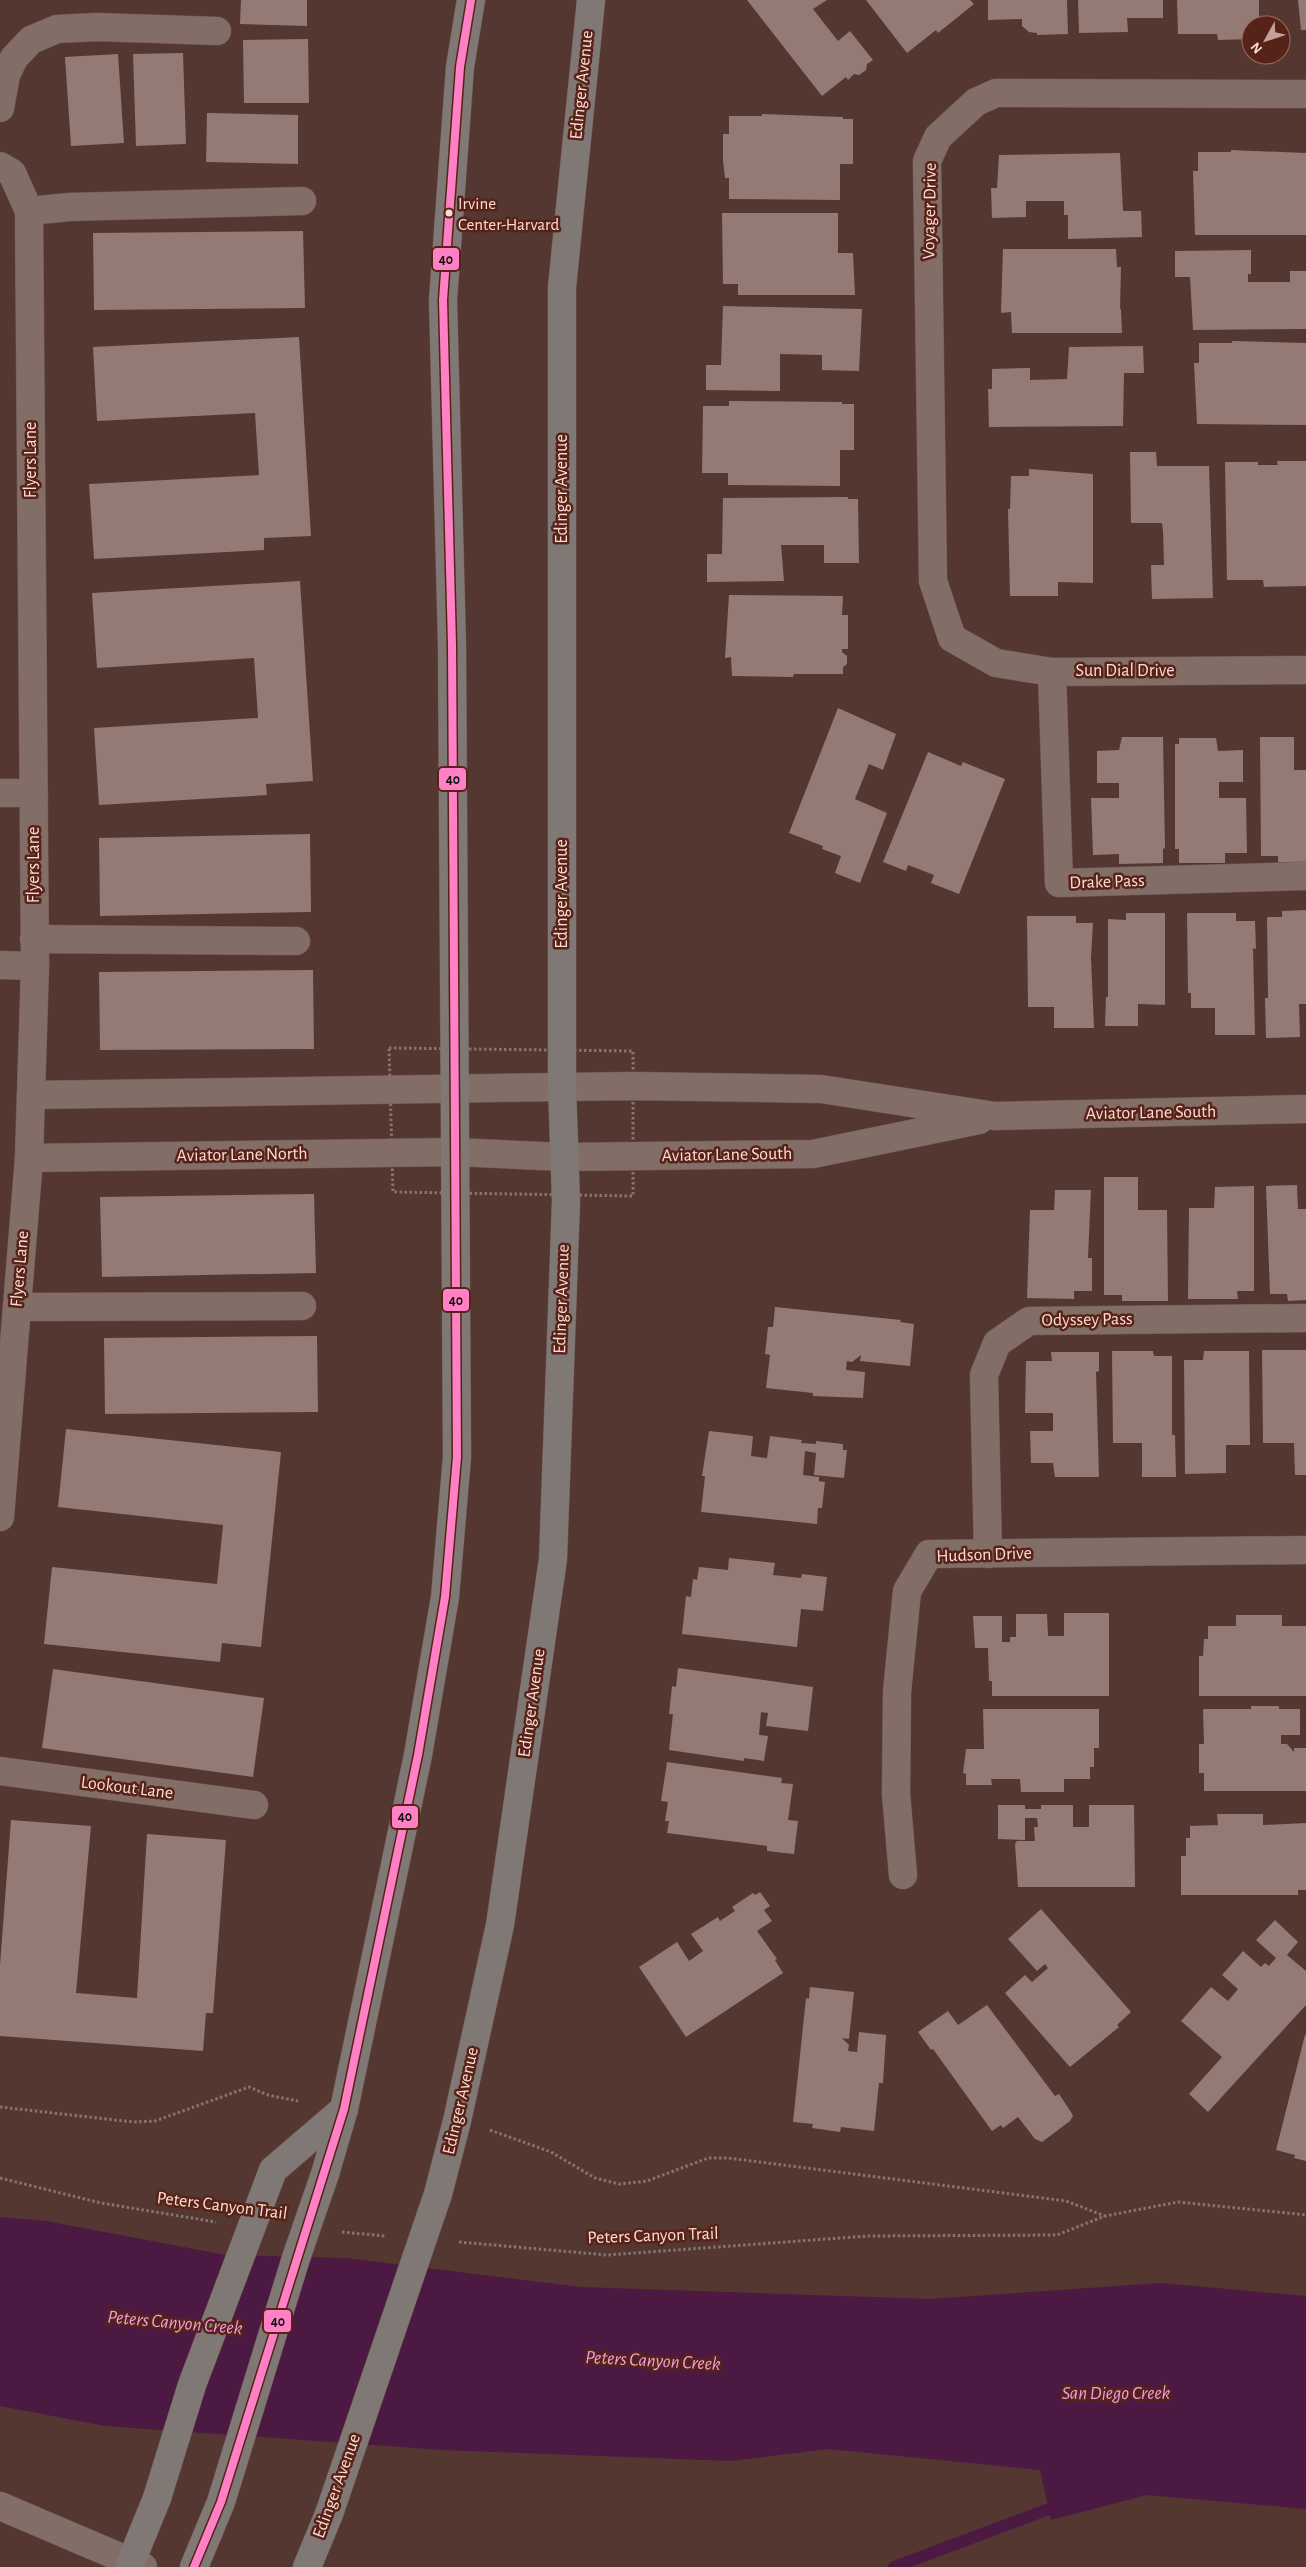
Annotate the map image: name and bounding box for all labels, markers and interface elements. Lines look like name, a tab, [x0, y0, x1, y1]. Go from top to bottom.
north arrow	[1241, 15, 1291, 65]
street label: Edinger Avenue	[567, 30, 597, 140]
text: N	[1248, 39, 1265, 56]
street label: Voyager Drive	[920, 162, 940, 260]
place label: Irvine Center-Harvard	[458, 195, 559, 233]
marker: Irvine Center-Harvard	[444, 208, 454, 218]
line badge: 40	[432, 247, 460, 271]
text: 40	[439, 253, 453, 267]
street label: Flyers Lane	[22, 422, 40, 498]
street label: Edinger Avenue	[553, 434, 571, 544]
street label: Sun Dial Drive	[1076, 662, 1174, 680]
line badge: 40	[438, 767, 467, 791]
text: 40	[446, 773, 460, 787]
street label: Flyers Lane	[25, 827, 43, 903]
street label: Edinger Avenue	[553, 839, 571, 949]
street label: Drake Pass	[1069, 872, 1145, 892]
street label: Aviator Lane South	[1085, 1103, 1217, 1123]
street label: Aviator Lane North	[176, 1145, 308, 1165]
street label: Aviator Lane South	[661, 1145, 793, 1165]
street label: Flyers Lane	[8, 1230, 32, 1308]
street label: Edinger Avenue	[551, 1244, 573, 1354]
line badge: 40	[442, 1288, 470, 1312]
text: 40	[449, 1294, 463, 1308]
street label: Odyssey Pass	[1041, 1310, 1133, 1330]
street label: Hudson Drive	[936, 1544, 1032, 1566]
street label: Edinger Avenue	[515, 1648, 549, 1758]
street label: Lookout Lane	[80, 1773, 174, 1803]
line badge: 40	[391, 1805, 419, 1829]
text: 40	[398, 1810, 412, 1824]
street label: Edinger Avenue	[440, 2046, 482, 2156]
street label: Peters Canyon Trail	[156, 2189, 288, 2223]
street label: Peters Canyon Trail	[587, 2225, 719, 2247]
water label: Peters Canyon Creek	[107, 2308, 244, 2338]
line badge: 40	[263, 2309, 292, 2333]
text: 40	[271, 2315, 285, 2329]
water label: Peters Canyon Creek	[585, 2348, 721, 2374]
water label: San Diego Creek	[1062, 2384, 1171, 2403]
street label: Edinger Avenue	[310, 2431, 364, 2541]

